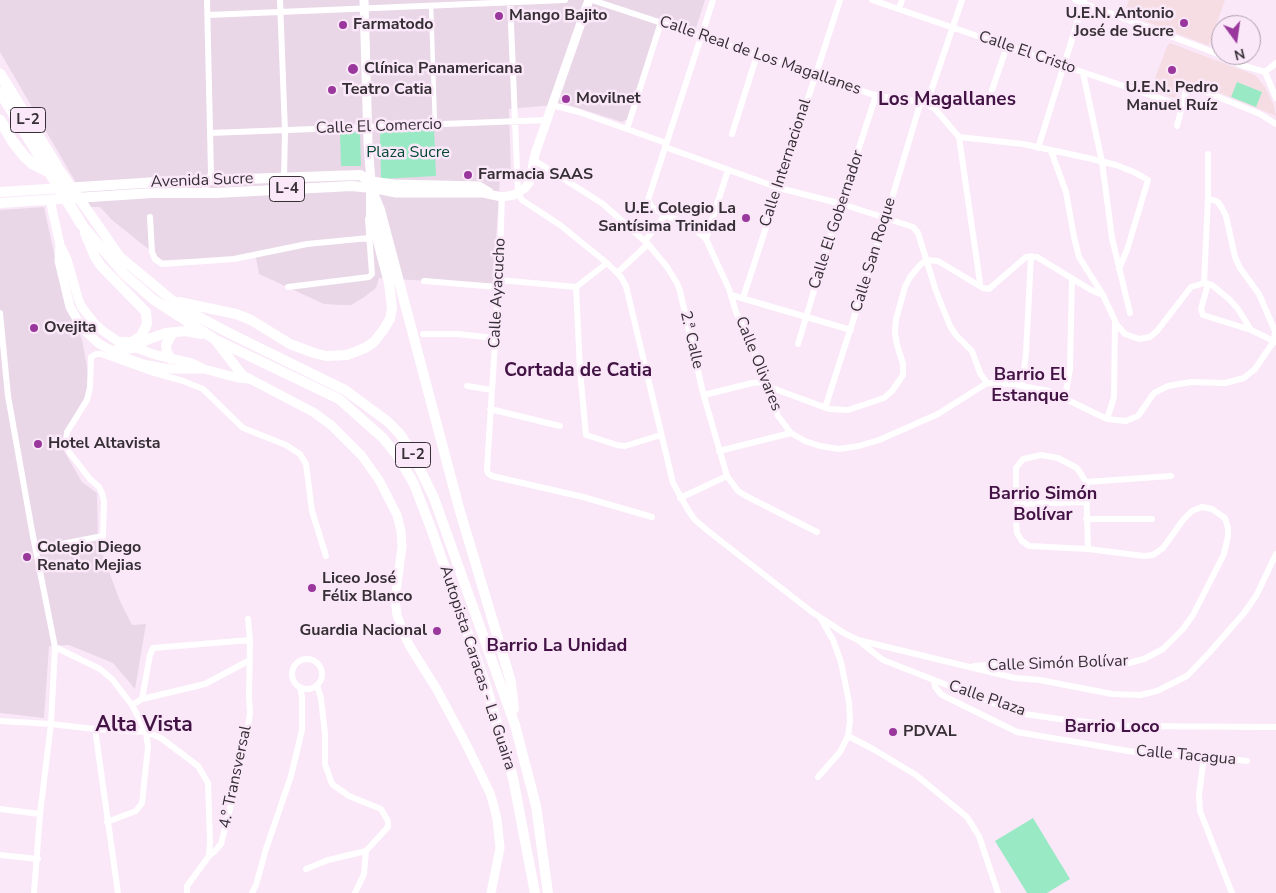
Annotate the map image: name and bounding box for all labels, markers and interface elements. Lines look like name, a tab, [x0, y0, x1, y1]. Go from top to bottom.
place label: U.E.N. Antonio José de Sucre	[1065, 4, 1174, 42]
place label: Mango Bajito	[509, 6, 607, 26]
marker: Mango Bajito	[493, 10, 505, 22]
street label: Calle Real de Los Magallanes	[657, 12, 863, 100]
place label: Farmatodo	[353, 15, 434, 35]
north arrow	[1211, 15, 1261, 65]
marker: U.E.N. Antonio José de Sucre	[1178, 17, 1190, 29]
marker: Farmatodo	[337, 19, 349, 31]
street label: Calle El Cristo	[976, 27, 1078, 79]
text: N	[1232, 44, 1247, 65]
place label: Clínica Panamericana	[364, 59, 522, 79]
marker: Clínica Panamericana	[346, 62, 360, 76]
marker: U.E.N. Pedro Manuel Ruíz	[1166, 64, 1178, 76]
place label: U.E.N. Pedro Manuel Ruíz	[1125, 78, 1219, 116]
place label: Teatro Catia	[342, 80, 432, 100]
marker: Teatro Catia	[326, 84, 338, 96]
place label: Movilnet	[576, 89, 641, 109]
district label: Los Magallanes	[878, 89, 1016, 111]
marker: Movilnet	[560, 93, 572, 105]
street label: Calle Internacional	[756, 96, 816, 230]
road number: L-2	[10, 108, 46, 132]
street label: Calle El Comercio	[316, 115, 442, 139]
park label: Plaza Sucre	[366, 143, 450, 163]
street label: Calle El Gobernador	[806, 148, 868, 292]
place label: Farmacia SAAS	[478, 165, 593, 185]
marker: Farmacia SAAS	[462, 169, 474, 181]
street label: Avenida Sucre	[150, 170, 254, 192]
road number: L-4	[270, 176, 304, 202]
street label: Calle San Roque	[847, 195, 901, 315]
place label: U.E. Colegio La Santísima Trinidad	[598, 199, 736, 237]
marker: U.E. Colegio La Santísima Trinidad	[740, 212, 752, 224]
street label: Calle Ayacucho	[486, 237, 510, 349]
street label: 2.ª Calle	[675, 309, 707, 371]
street label: Calle Olivares	[730, 314, 786, 414]
place label: Ovejita	[44, 318, 97, 338]
marker: Ovejita	[28, 322, 40, 334]
district label: Cortada de Catia	[504, 360, 652, 382]
district label: Barrio El Estanque	[991, 365, 1069, 408]
place label: Hotel Altavista	[48, 434, 160, 454]
marker: Hotel Altavista	[32, 438, 44, 450]
road number: L-2	[396, 442, 430, 468]
district label: Barrio Simón Bolívar	[989, 484, 1097, 526]
place label: Colegio Diego Renato Mejias	[37, 538, 141, 576]
marker: Colegio Diego Renato Mejias	[21, 551, 33, 563]
street label: Autopista Caracas - La Guaira	[435, 563, 519, 773]
place label: Liceo José Félix Blanco	[322, 569, 412, 607]
marker: Liceo José Félix Blanco	[306, 582, 318, 594]
place label: Guardia Nacional	[300, 621, 427, 641]
marker: Guardia Nacional	[431, 625, 443, 637]
district label: Barrio La Unidad	[487, 636, 627, 658]
street label: Calle Simón Bolívar	[987, 652, 1129, 676]
street label: Calle Plaza	[946, 677, 1028, 721]
district label: Alta Vista	[95, 713, 193, 739]
district label: Barrio Loco	[1064, 717, 1160, 739]
place label: PDVAL	[903, 722, 957, 742]
street label: 4.° Transversal	[216, 724, 256, 830]
marker: PDVAL	[887, 726, 899, 738]
street label: Calle Tacagua	[1135, 742, 1237, 770]

